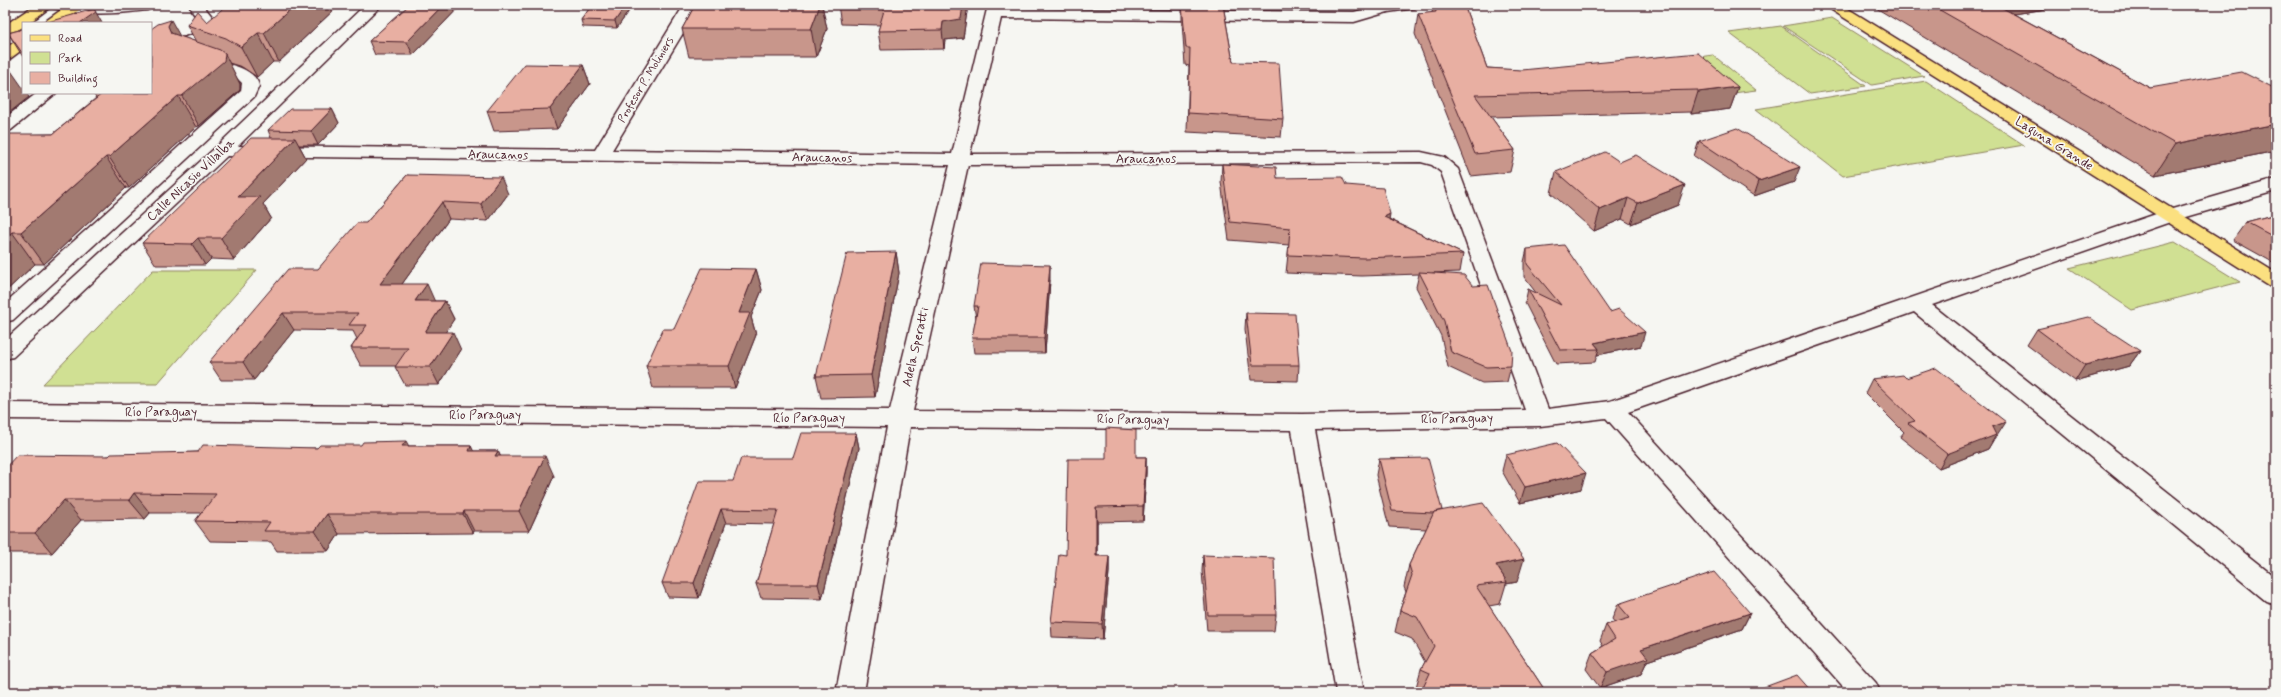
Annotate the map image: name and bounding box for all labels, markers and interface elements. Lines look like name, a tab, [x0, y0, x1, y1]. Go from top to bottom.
legend	[22, 22, 152, 94]
text: Road	[58, 31, 82, 47]
street label: Profesor P. Moliniers	[615, 35, 677, 125]
text: Park	[58, 51, 82, 67]
text: Building	[58, 71, 98, 88]
street label: Laguna Grande	[2011, 113, 2096, 177]
street label: Calle Nicasio Villalba	[143, 135, 239, 225]
street label: Araucanos	[468, 146, 529, 164]
street label: Araucanos	[792, 149, 853, 167]
street label: Araucanos	[1116, 151, 1177, 168]
street label: Adela Speratti	[899, 306, 933, 388]
street label: Río Paraguay	[125, 404, 197, 422]
street label: Río Paraguay	[449, 407, 521, 425]
street label: Río Paraguay	[773, 410, 845, 428]
street label: Río Paraguay	[1421, 410, 1493, 429]
street label: Río Paraguay	[1097, 411, 1169, 430]

